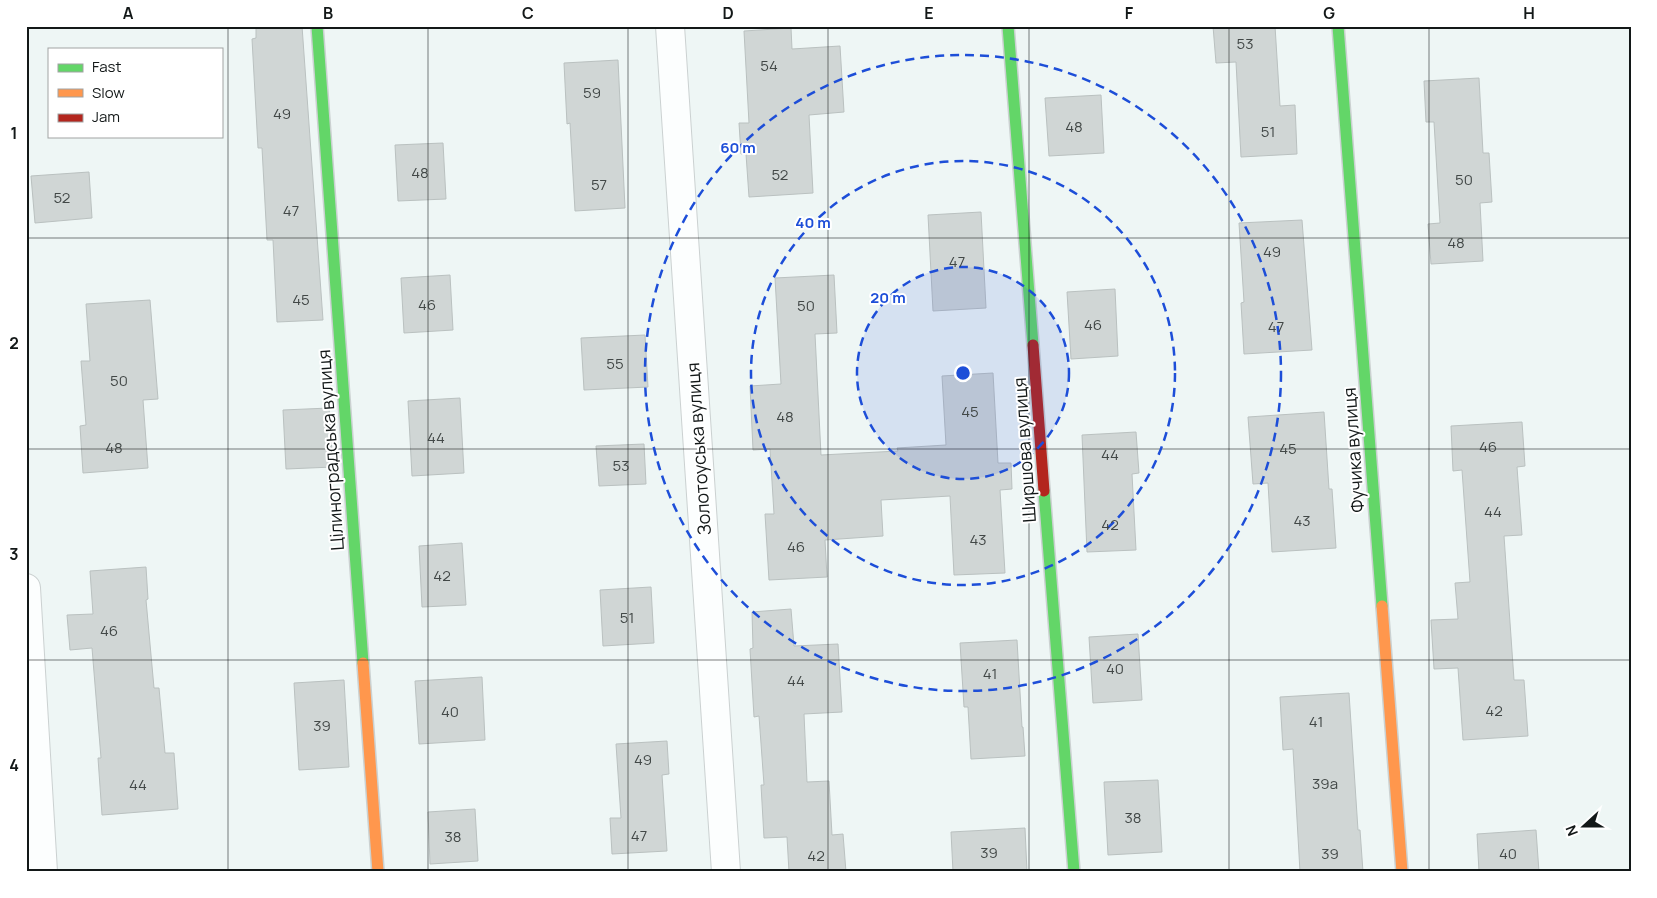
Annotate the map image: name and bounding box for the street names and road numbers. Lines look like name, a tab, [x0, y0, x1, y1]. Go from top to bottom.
street label: Цілиноградська вулиця	[311, 349, 349, 551]
street label: Золотоуська вулиця	[680, 362, 716, 536]
street label: Ширшова вулиця	[1007, 377, 1041, 523]
street label: Фучика вулиця	[1337, 387, 1369, 513]

